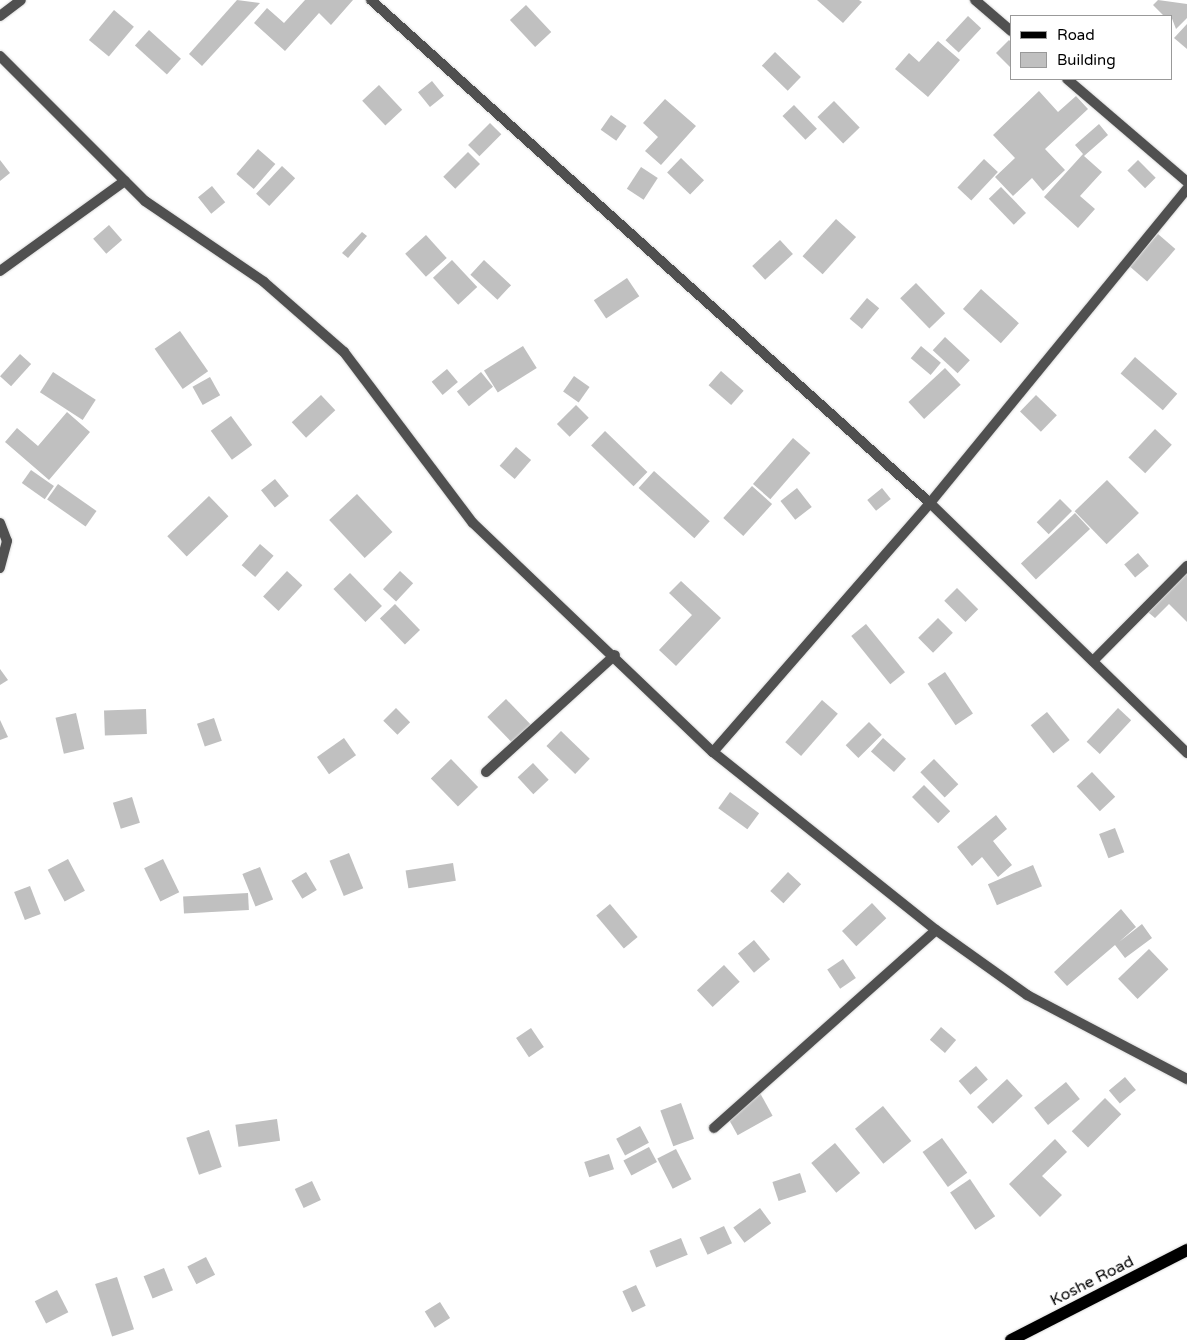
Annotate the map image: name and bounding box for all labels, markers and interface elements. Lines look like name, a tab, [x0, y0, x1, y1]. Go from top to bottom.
legend	[1010, 15, 1172, 80]
text: Road	[1057, 26, 1095, 44]
text: Building	[1057, 51, 1116, 69]
street label: Koshe Road	[1047, 1252, 1137, 1310]

